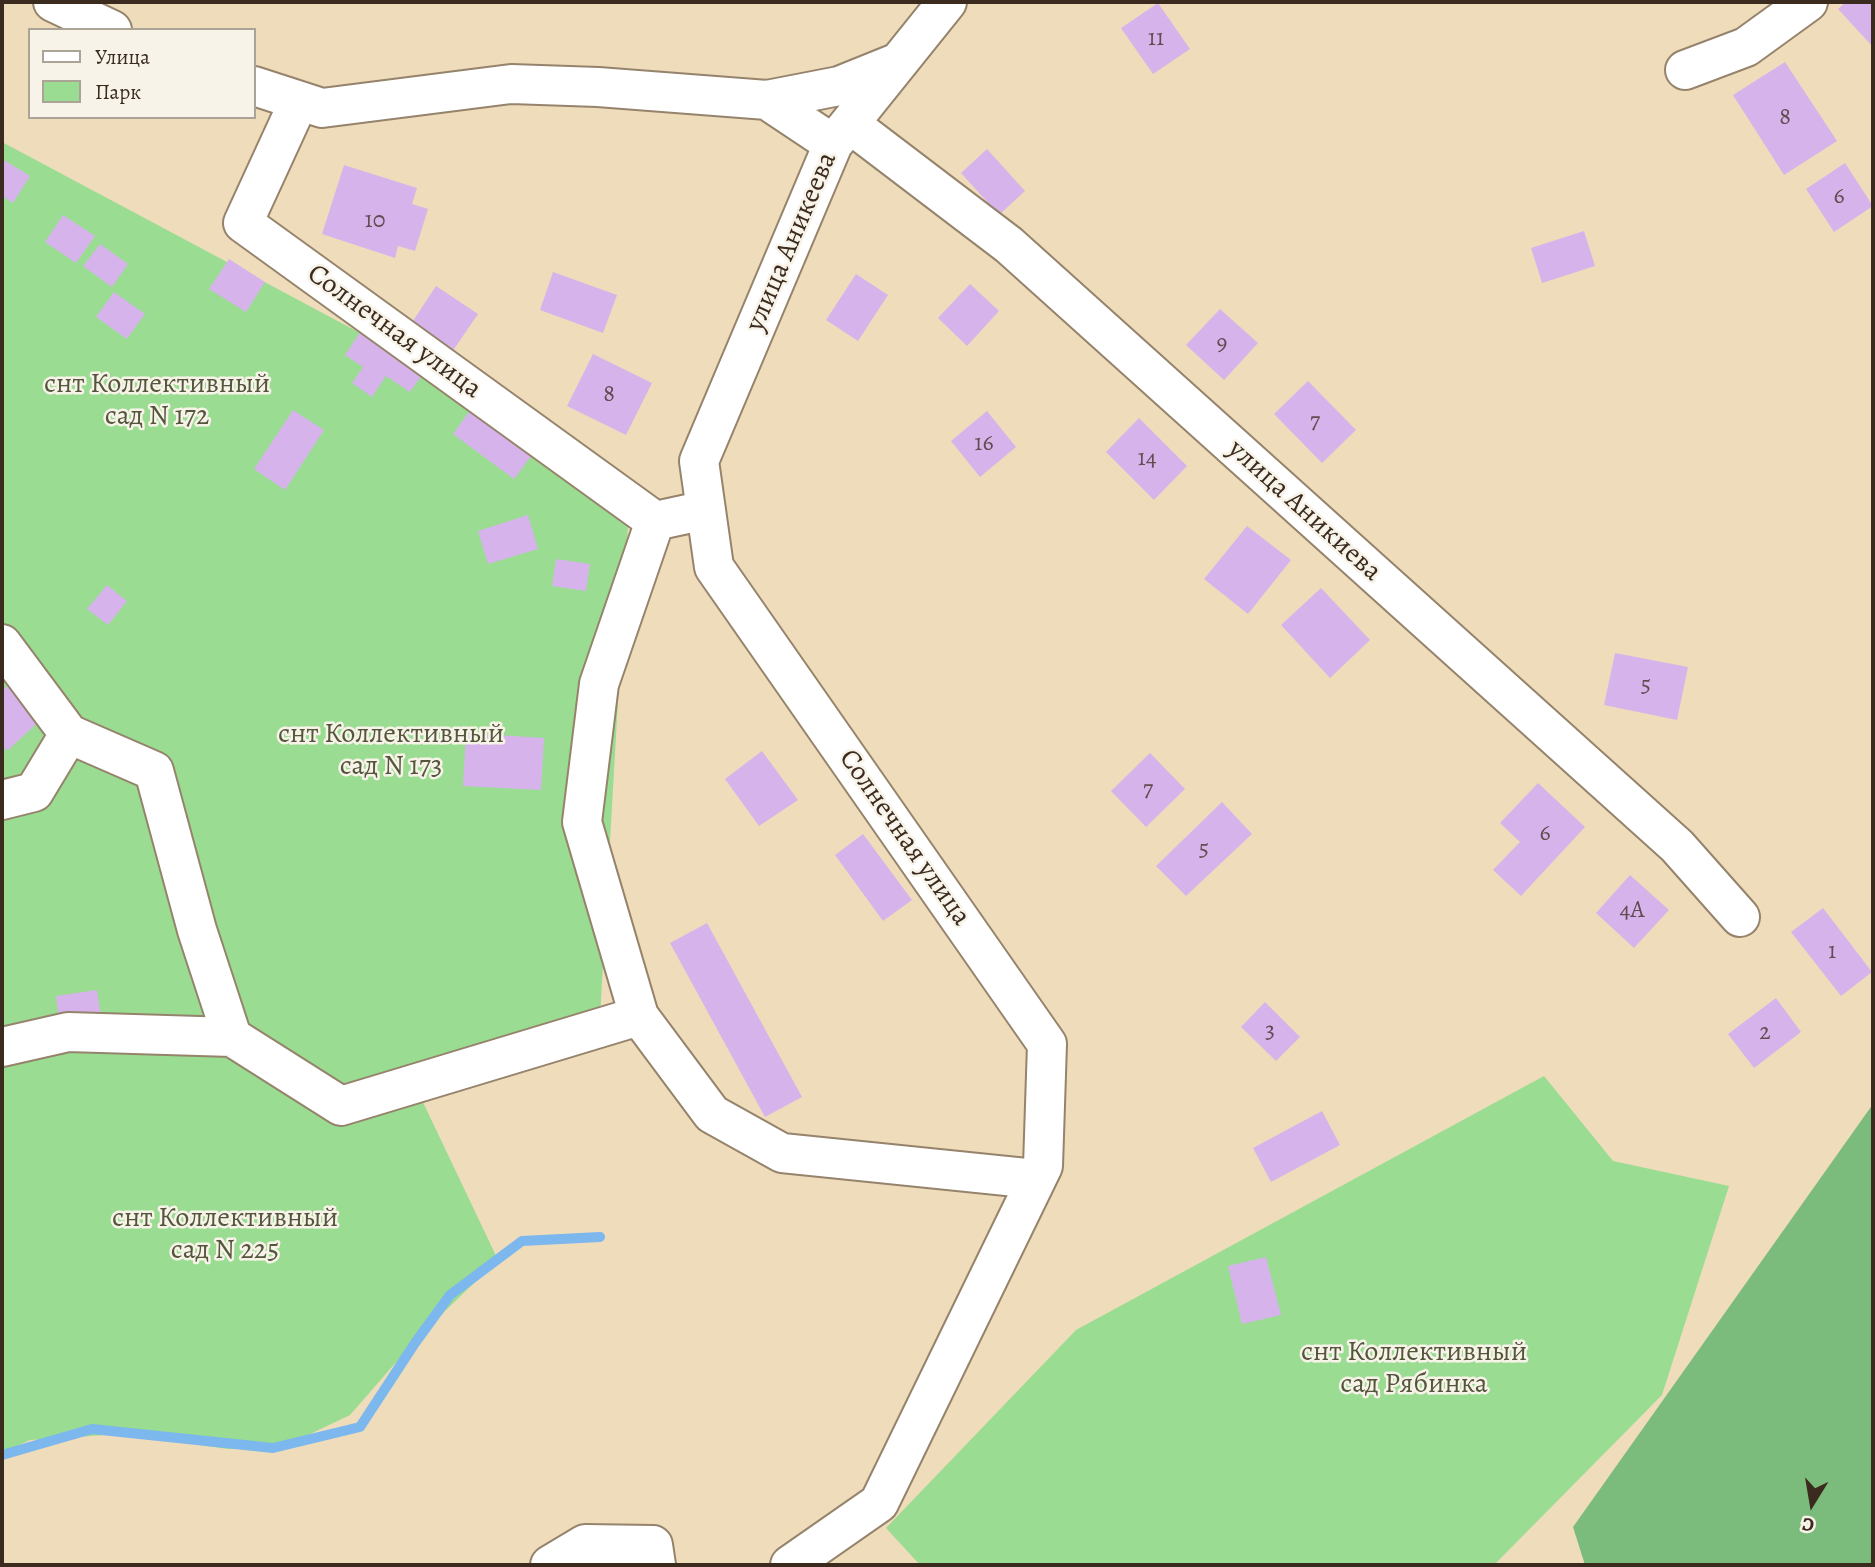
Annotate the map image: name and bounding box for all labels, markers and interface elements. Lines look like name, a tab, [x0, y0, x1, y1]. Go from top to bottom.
house number: 11	[1148, 25, 1164, 53]
legend	[28, 28, 256, 119]
text: Улица	[95, 43, 150, 71]
text: Парк	[95, 78, 141, 106]
house number: 8	[1779, 104, 1791, 132]
street label: улица Аникеева	[739, 147, 845, 337]
house number: 6	[1833, 183, 1845, 211]
house number: 10	[365, 207, 385, 235]
street label: Солнечная улица	[300, 257, 488, 407]
house number: 9	[1217, 330, 1227, 358]
park label: снт Коллективный сад N 172	[44, 368, 270, 434]
house number: 8	[603, 381, 615, 409]
house number: 7	[1310, 408, 1320, 436]
house number: 16	[974, 430, 994, 458]
street label: улица Аникиева	[1220, 433, 1388, 589]
house number: 14	[1137, 445, 1157, 473]
house number: 5	[1641, 672, 1651, 700]
park label: снт Коллективный сад N 173	[278, 718, 504, 784]
street label: Солнечная улица	[831, 743, 977, 933]
house number: 7	[1143, 776, 1153, 804]
house number: 6	[1539, 820, 1551, 848]
house number: 5	[1199, 836, 1209, 864]
house number: 4А	[1620, 897, 1644, 925]
house number: 1	[1828, 938, 1836, 966]
house number: 3	[1265, 1018, 1275, 1046]
house number: 2	[1759, 1019, 1771, 1047]
park label: снт Коллективный сад N 225	[112, 1202, 338, 1268]
park label: снт Коллективный сад Рябинка	[1301, 1336, 1527, 1402]
north arrow	[1777, 1469, 1847, 1539]
text: С	[1800, 1511, 1816, 1538]

